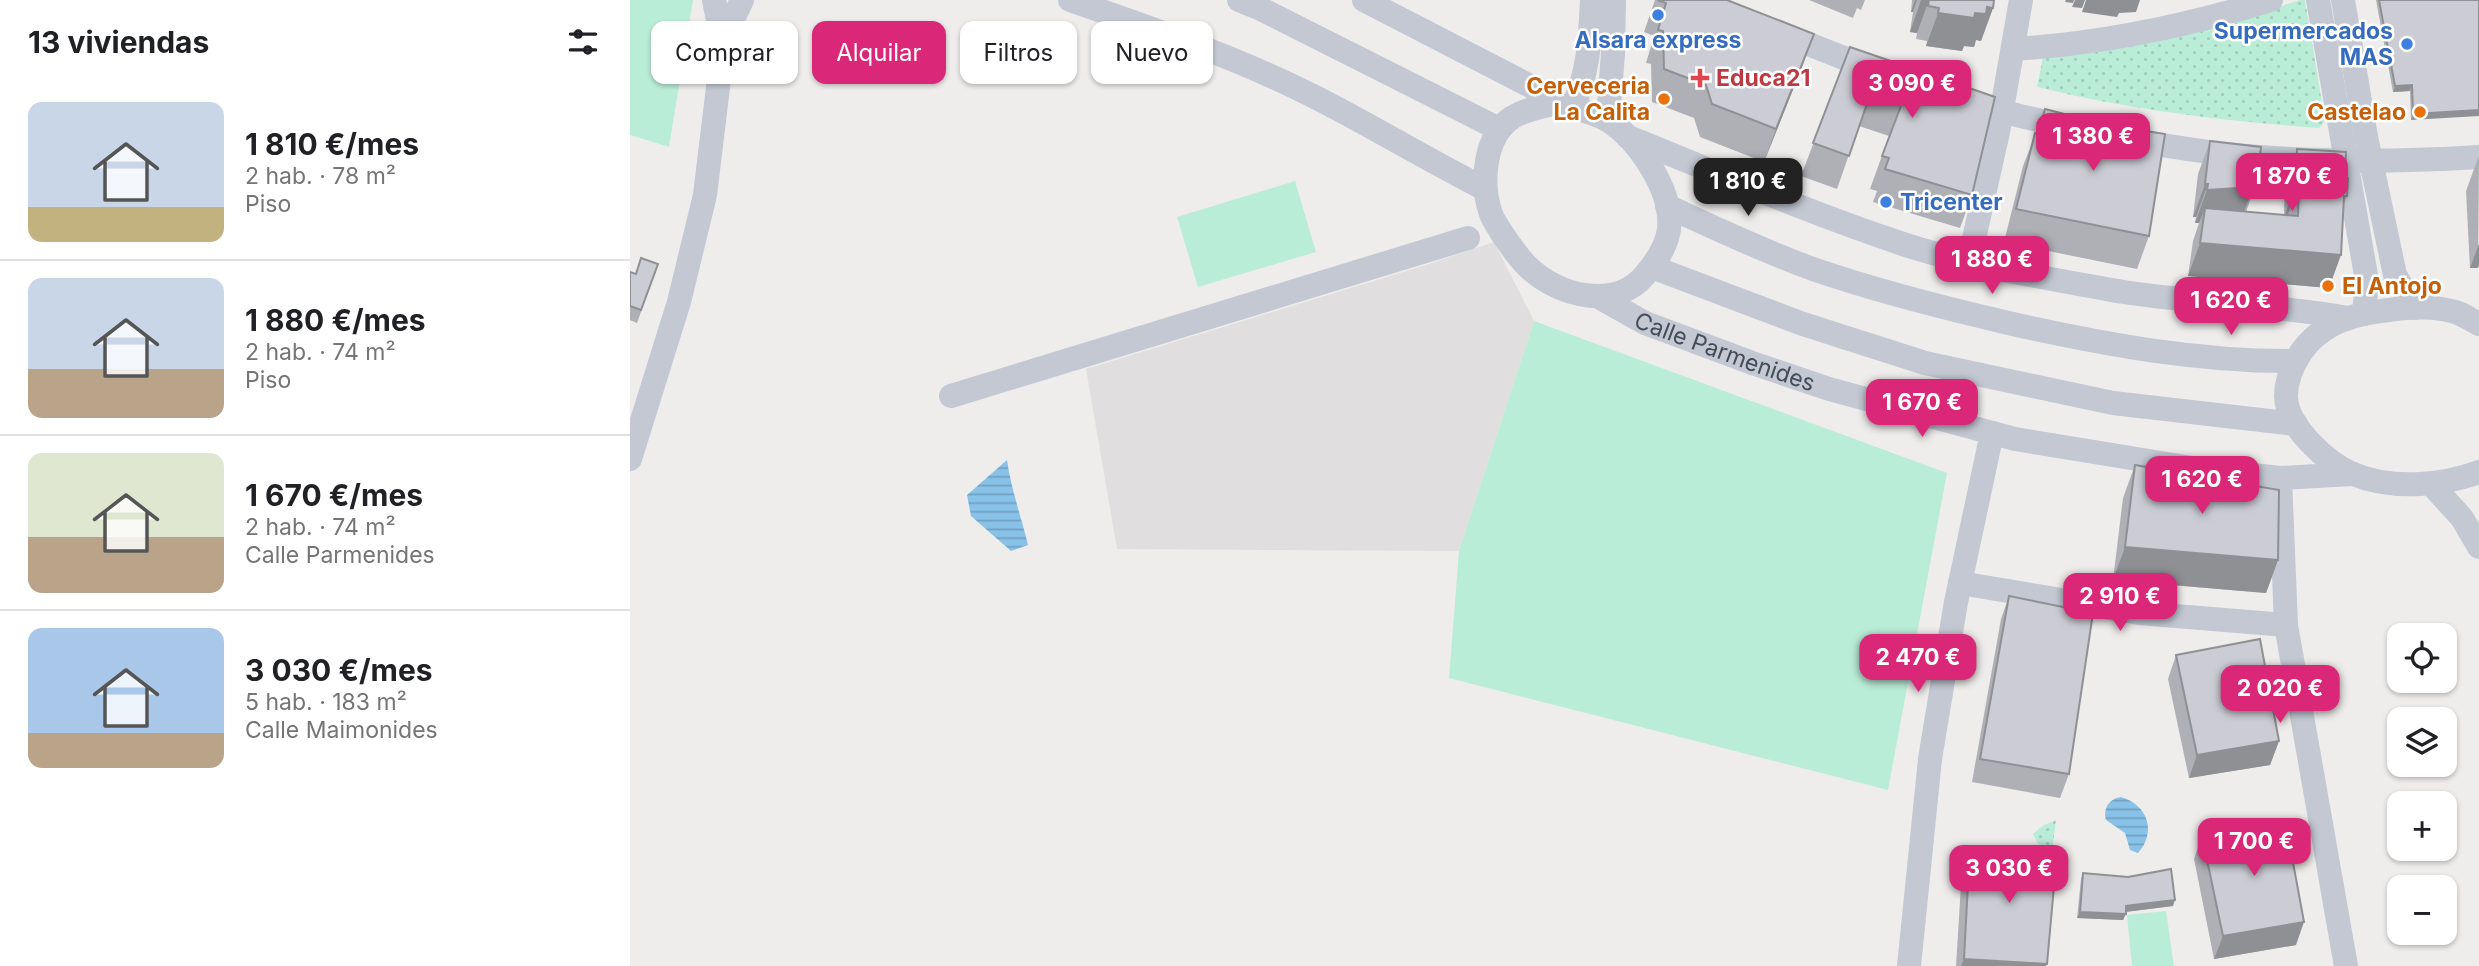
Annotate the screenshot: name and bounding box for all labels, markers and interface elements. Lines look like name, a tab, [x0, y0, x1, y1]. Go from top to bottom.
marker: Alsara express	[1650, 7, 1666, 23]
place label: Supermercados MAS	[2214, 17, 2393, 71]
chip: Comprar	[651, 21, 798, 84]
chip: Alquilar	[812, 21, 946, 84]
chip: Filtros	[960, 21, 1077, 84]
chip: Nuevo	[1091, 21, 1213, 84]
icon: filters	[564, 23, 602, 61]
text: 13 viviendas	[28, 24, 209, 60]
place label: Alsara express	[1575, 26, 1742, 54]
marker: Supermercados MAS	[2399, 36, 2415, 52]
pin: 3 090 €	[1847, 60, 1977, 120]
place label: Educa21	[1716, 64, 1810, 92]
marker: Educa21	[1690, 68, 1710, 88]
text: 3 090 €	[1868, 69, 1956, 97]
place label: Cerveceria La Calita	[1526, 72, 1650, 126]
marker: Cerveceria La Calita	[1656, 91, 1672, 107]
place label: Castelao	[2307, 98, 2406, 126]
marker: Castelao	[2412, 104, 2428, 120]
pin: 1 380 €	[2028, 114, 2158, 173]
text: 1 380 €	[2052, 122, 2134, 150]
text: 1 810 €/mes	[245, 126, 419, 162]
icon: home	[84, 130, 168, 214]
pin: 1 870 €	[2227, 154, 2357, 213]
pin: 1 810 €	[1683, 158, 1813, 218]
text: 2 hab. · 78 m²	[245, 162, 396, 190]
text: 1 870 €	[2252, 162, 2332, 190]
text: 1 810 €	[1710, 167, 1786, 195]
place label: Tricenter	[1900, 188, 2003, 216]
text: Piso	[245, 190, 291, 218]
marker: Tricenter	[1878, 194, 1894, 210]
pin: 1 880 €	[1927, 236, 2057, 296]
text: 1 880 €	[1951, 245, 2033, 273]
place label: El Antojo	[2342, 272, 2442, 300]
pin: 1 620 €	[2166, 278, 2296, 337]
marker: El Antojo	[2320, 278, 2336, 294]
text: 1 620 €	[2190, 286, 2272, 314]
text: 1 880 €/mes	[245, 302, 426, 338]
icon: home	[84, 306, 168, 390]
street label: Calle Parmenides	[1629, 306, 1819, 397]
text: 2 hab. · 74 m²	[245, 338, 396, 366]
text: Piso	[245, 366, 291, 394]
pin: 1 670 €	[1857, 380, 1987, 439]
text: 1 670 €	[1882, 388, 1962, 416]
pin: 1 620 €	[2137, 456, 2267, 516]
text: 1 620 €	[2161, 465, 2243, 493]
text: 1 670 €/mes	[245, 477, 423, 513]
icon: home	[84, 481, 168, 565]
text: 2 hab. · 74 m²	[245, 513, 396, 541]
text: Calle Parmenides	[245, 541, 435, 569]
pin: 2 910 €	[2055, 574, 2185, 633]
text: 2 910 €	[2079, 582, 2161, 610]
map controls	[2387, 623, 2457, 945]
button: locate	[2387, 623, 2457, 693]
pin: 2 470 €	[1853, 634, 1983, 694]
text: 2 470 €	[1875, 643, 1961, 671]
text: 3 030 €/mes	[245, 652, 433, 688]
icon: home	[84, 656, 168, 740]
pin: 2 020 €	[2215, 666, 2345, 725]
text: 2 020 €	[2237, 674, 2323, 702]
text: 5 hab. · 183 m²	[245, 688, 407, 716]
button: layers	[2387, 707, 2457, 777]
text: Calle Maimonides	[245, 716, 438, 744]
button: +	[2387, 791, 2457, 861]
pin: 1 700 €	[2189, 818, 2319, 878]
text: 1 700 €	[2214, 827, 2294, 855]
pin: 3 030 €	[1944, 846, 2074, 905]
text: 3 030 €	[1965, 854, 2053, 882]
button: −	[2387, 875, 2457, 945]

